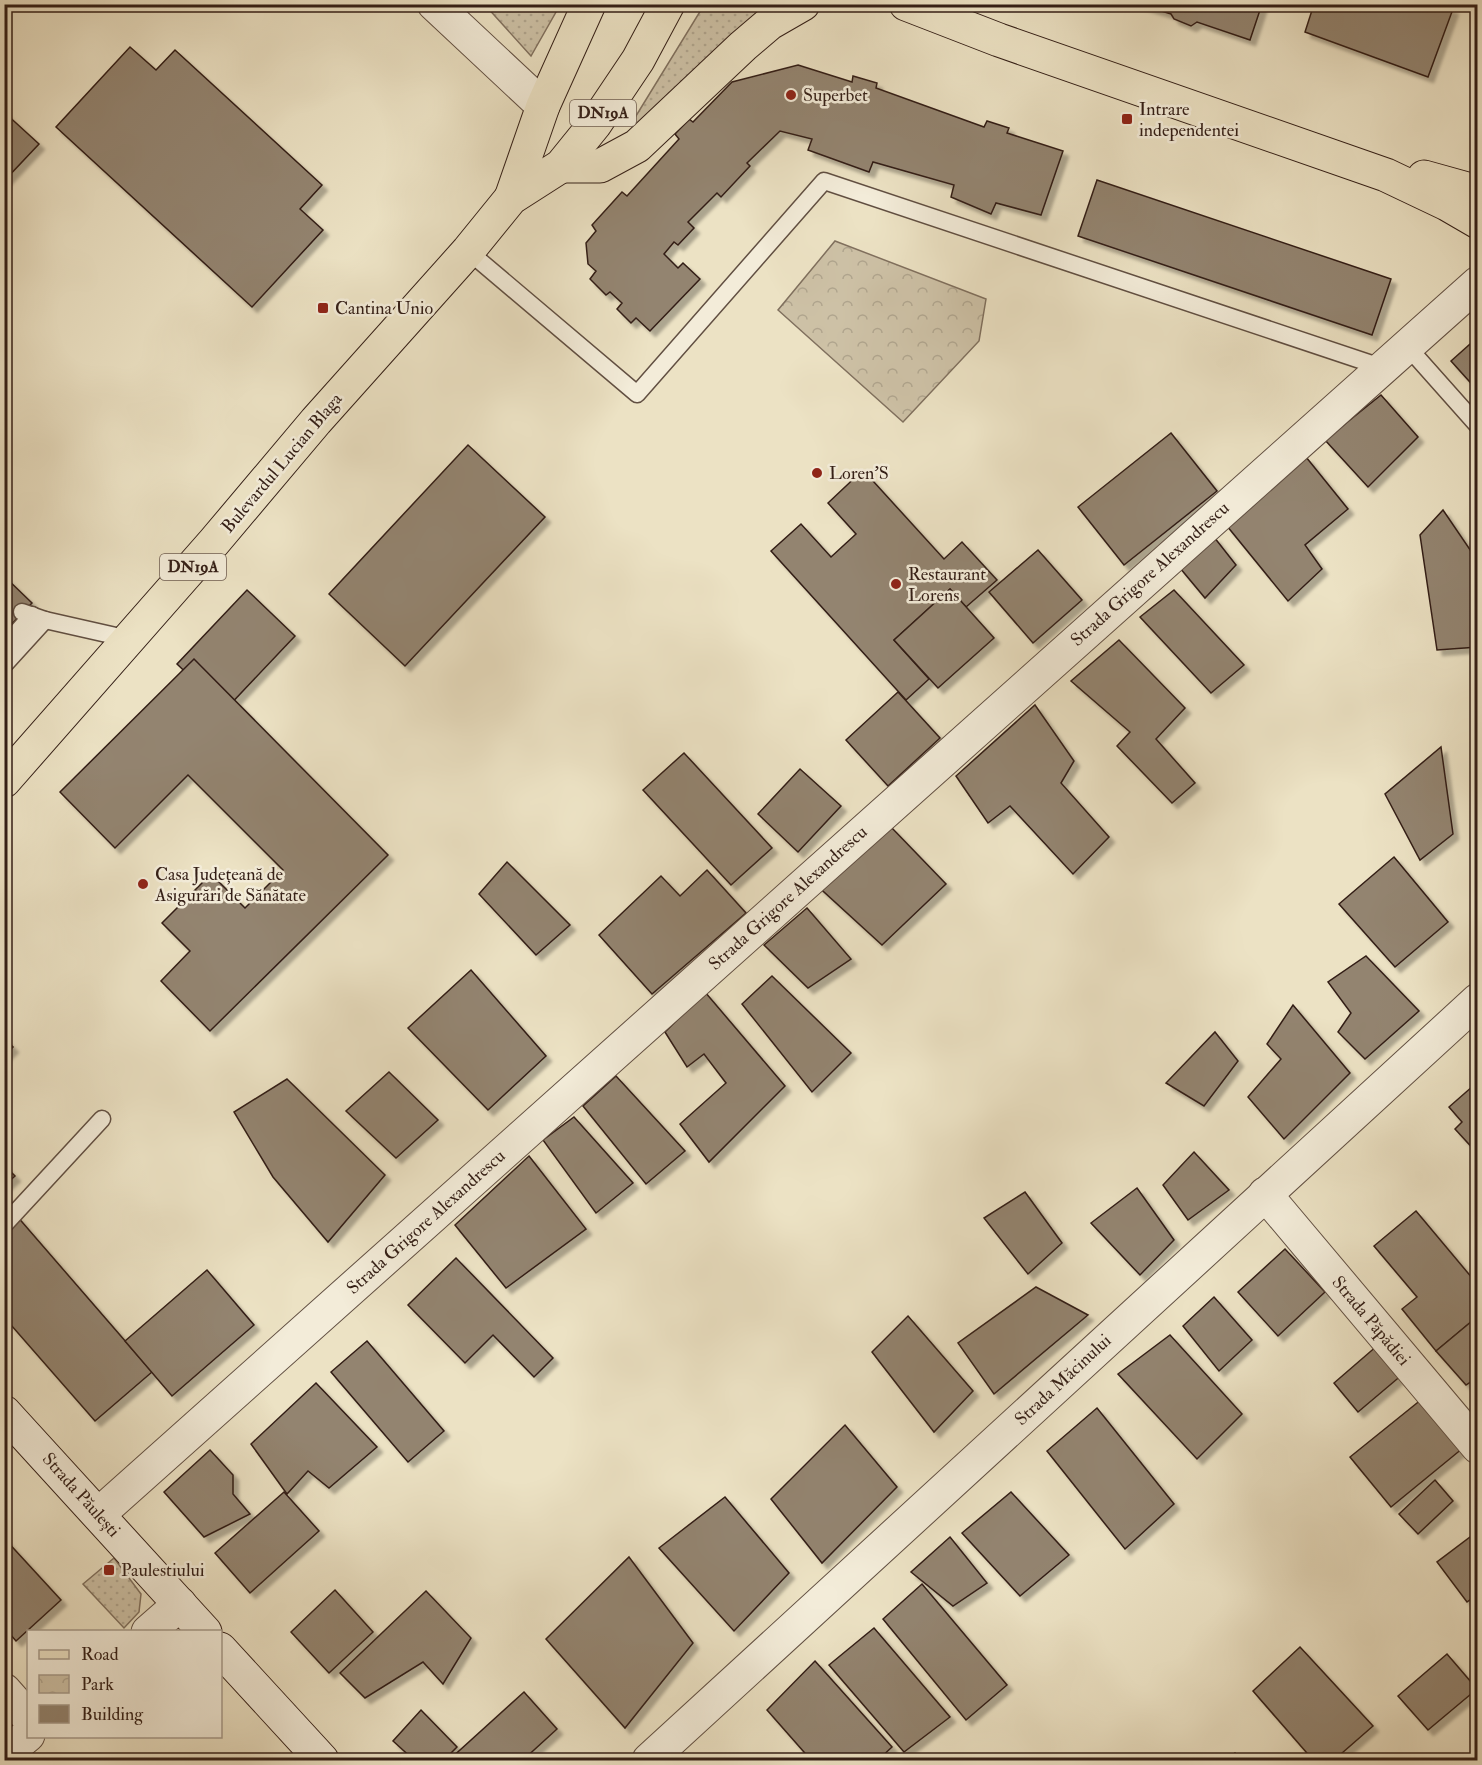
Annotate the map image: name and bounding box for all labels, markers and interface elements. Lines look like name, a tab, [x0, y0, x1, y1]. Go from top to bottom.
place label: Superbet	[803, 84, 868, 107]
marker: Superbet	[784, 88, 798, 102]
place label: Intrare independentei	[1139, 98, 1239, 142]
road number: DN19A	[570, 100, 636, 126]
marker: Intrare independentei	[1120, 112, 1134, 126]
place label: Cantina Unio	[335, 297, 433, 320]
marker: Cantina Unio	[316, 301, 330, 315]
street label: Bulevardul Lucian Blaga	[217, 388, 348, 538]
place label: Loren'S	[829, 462, 889, 485]
marker: Loren'S	[810, 466, 824, 480]
street label: Strada Grigore Alexandrescu	[1066, 497, 1234, 651]
road number: DN19A	[160, 554, 226, 580]
place label: Restaurant Lorens	[908, 563, 986, 607]
marker: Restaurant Lorens	[889, 577, 903, 591]
street label: Strada Grigore Alexandrescu	[704, 821, 872, 975]
place label: Casa Județeană de Asigurări de Sănătate	[154, 863, 306, 907]
marker: Casa Județeană de Asigurări de Sănătate	[136, 877, 150, 891]
street label: Strada Grigore Alexandrescu	[342, 1145, 510, 1299]
street label: Strada Păpădiei	[1327, 1271, 1415, 1371]
street label: Strada Măcinului	[1010, 1329, 1116, 1431]
street label: Strada Păulești	[37, 1448, 125, 1542]
place label: Paulestiului	[121, 1559, 205, 1582]
marker: Paulestiului	[102, 1563, 116, 1577]
legend	[27, 1630, 222, 1738]
text: Road	[81, 1643, 119, 1666]
text: Park	[81, 1673, 114, 1696]
text: Building	[81, 1703, 144, 1726]

